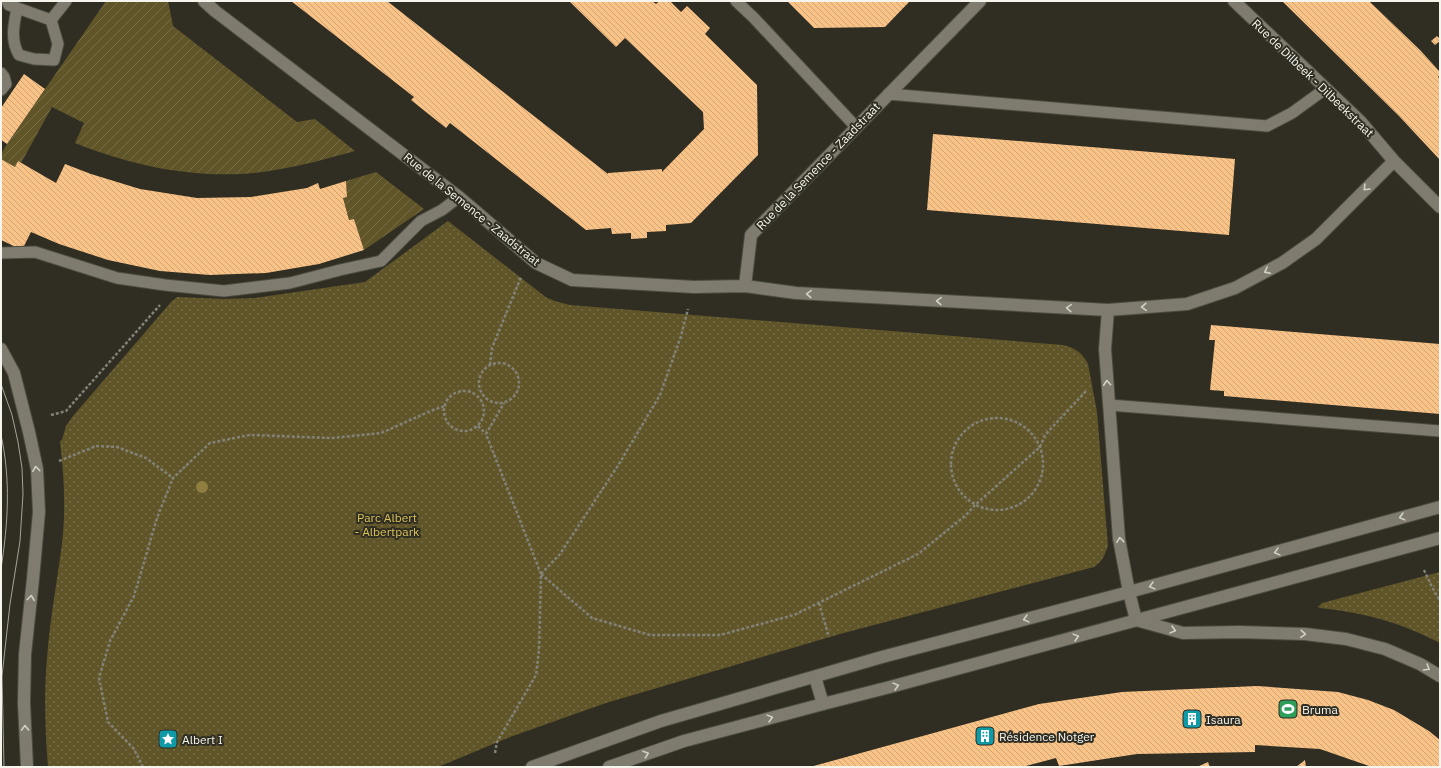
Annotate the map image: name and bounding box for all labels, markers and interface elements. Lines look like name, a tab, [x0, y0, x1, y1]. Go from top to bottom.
street label: Rue de Dilbeek - Dilbeekstraat	[1249, 16, 1377, 140]
street label: Rue de la Semence - Zaadstraat	[753, 99, 883, 233]
street label: Rue de la Semence - Zaadstraat	[401, 149, 543, 269]
one-way arrow	[1363, 183, 1371, 191]
one-way arrow	[1264, 266, 1271, 274]
one-way arrow	[806, 289, 812, 298]
one-way arrow	[936, 296, 942, 305]
one-way arrow	[1141, 302, 1147, 311]
one-way arrow	[1066, 303, 1072, 312]
one-way arrow	[1103, 380, 1112, 386]
one-way arrow	[32, 466, 41, 472]
park label: Parc Albert - Albertpark	[355, 510, 420, 539]
one-way arrow	[1399, 512, 1406, 521]
one-way arrow	[1115, 537, 1124, 543]
one-way arrow	[1274, 547, 1280, 555]
one-way arrow	[1148, 581, 1155, 590]
one-way arrow	[26, 595, 35, 601]
one-way arrow	[1023, 615, 1029, 623]
one-way arrow	[1169, 625, 1176, 634]
one-way arrow	[1300, 630, 1306, 639]
one-way arrow	[1072, 633, 1079, 641]
one-way arrow	[1423, 664, 1430, 671]
one-way arrow	[893, 682, 899, 690]
sports icon: Bruma	[1277, 698, 1299, 720]
place label: Bruma	[1302, 702, 1339, 717]
building icon: Isaura	[1181, 708, 1203, 730]
place label: Isaura	[1206, 712, 1241, 727]
one-way arrow	[766, 714, 773, 723]
one-way arrow	[21, 725, 29, 731]
building icon: Résidence Notger	[974, 725, 996, 747]
place icon: Albert I	[157, 728, 179, 750]
place label: Résidence Notger	[999, 729, 1095, 744]
place label: Albert I	[182, 732, 223, 747]
one-way arrow	[642, 751, 649, 759]

